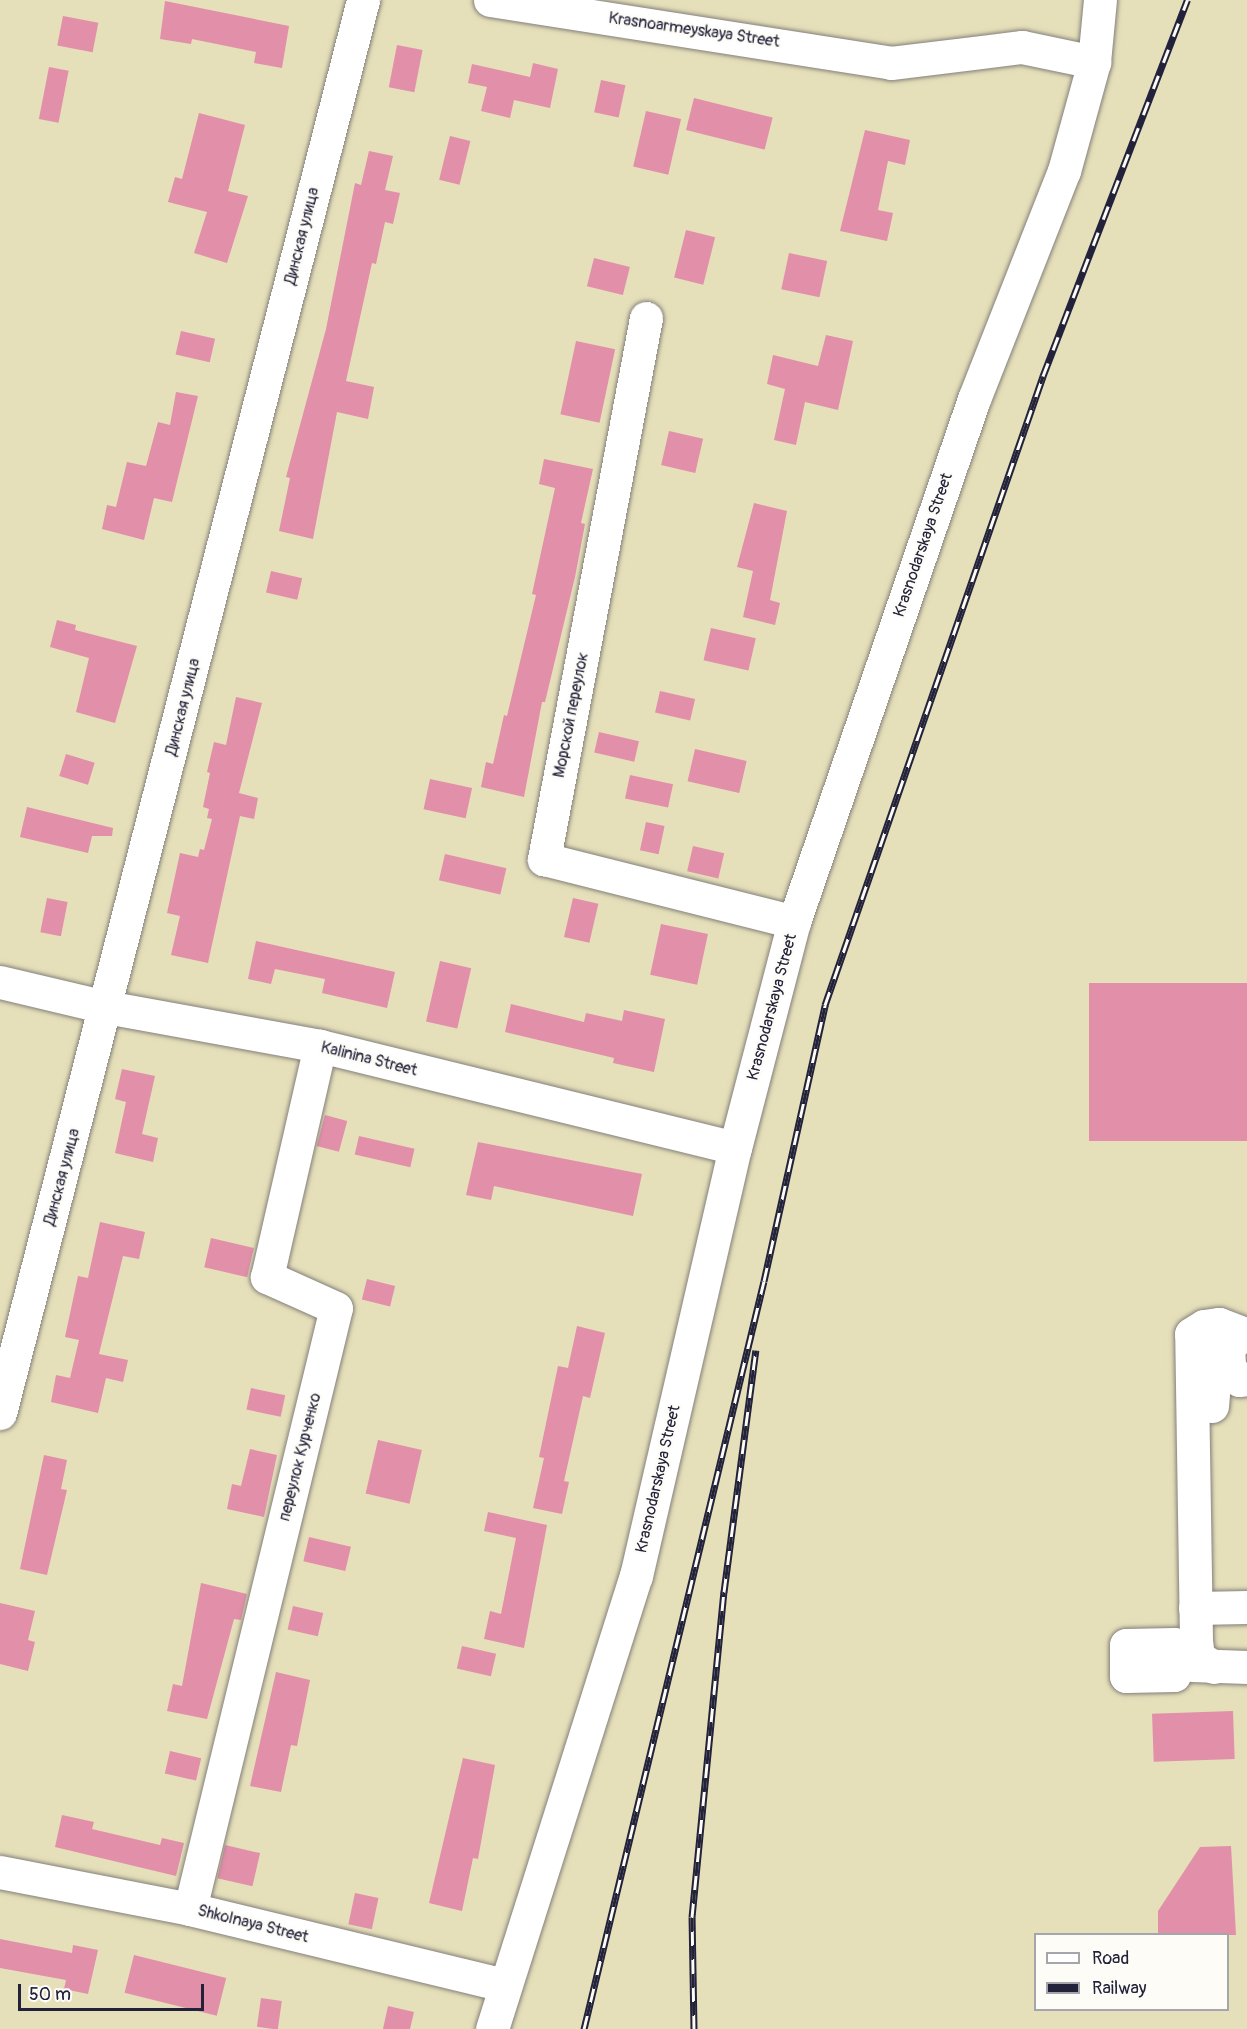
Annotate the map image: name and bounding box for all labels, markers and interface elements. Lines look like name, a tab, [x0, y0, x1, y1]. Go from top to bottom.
street label: Krasnoarmeyskaya Street	[607, 8, 781, 52]
street label: Динская улица	[281, 185, 323, 287]
street label: Krasnodarskaya Street	[889, 470, 957, 620]
street label: Морской переулок	[549, 651, 593, 779]
street label: Динская улица	[162, 656, 204, 758]
street label: Krasnodarskaya Street	[743, 931, 801, 1083]
street label: Kalinina Street	[319, 1038, 419, 1080]
street label: Динская улица	[40, 1127, 84, 1227]
street label: переулок Курченко	[275, 1391, 325, 1523]
street label: Krasnodarskaya Street	[632, 1403, 684, 1555]
street label: Shkolnaya Street	[196, 1901, 310, 1947]
legend	[1034, 1933, 1229, 2011]
text: Road	[1092, 1947, 1129, 1970]
scale bar	[21, 1972, 207, 2010]
text: Railway	[1092, 1977, 1147, 2000]
text: 50 m	[29, 1983, 71, 2006]

